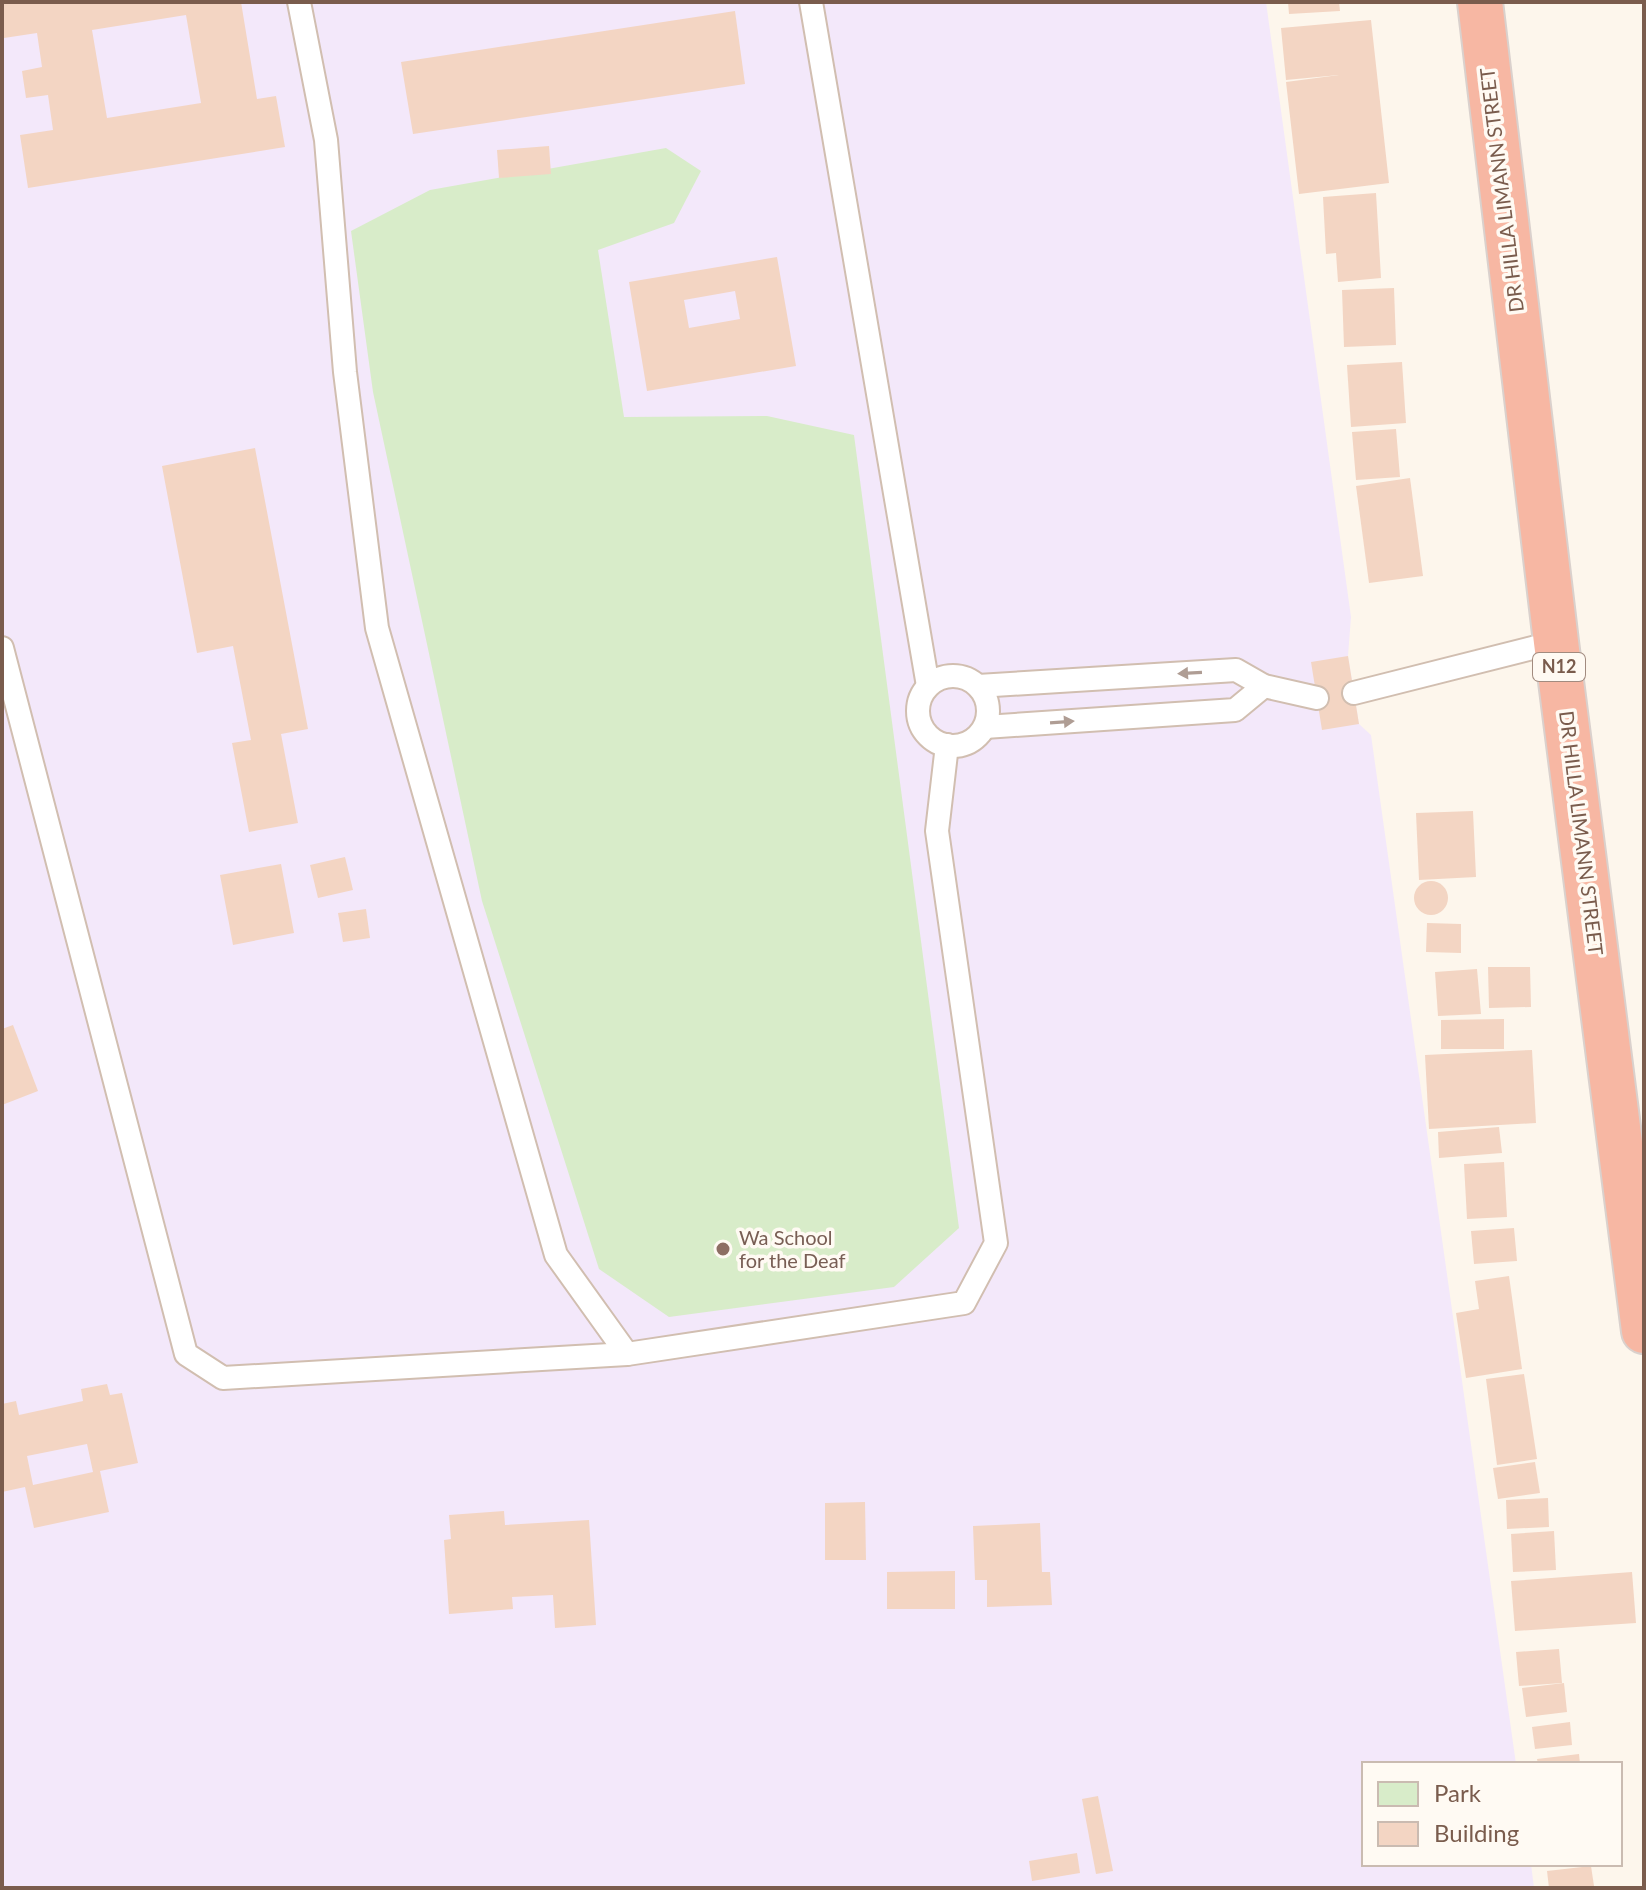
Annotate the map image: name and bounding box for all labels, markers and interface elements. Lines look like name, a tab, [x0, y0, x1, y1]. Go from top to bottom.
street label: DR HILLA LIMANN STREET	[1474, 66, 1528, 314]
road number: N12	[1533, 653, 1585, 681]
one-way arrow	[1177, 667, 1202, 680]
street label: DR HILLA LIMANN STREET	[1555, 709, 1609, 957]
one-way arrow	[1050, 715, 1075, 728]
place label: Wa School for the Deaf	[739, 1225, 845, 1272]
marker: Wa School for the Deaf	[714, 1240, 732, 1258]
legend	[1362, 1762, 1622, 1866]
text: Park	[1434, 1778, 1482, 1807]
text: Building	[1434, 1818, 1519, 1847]

